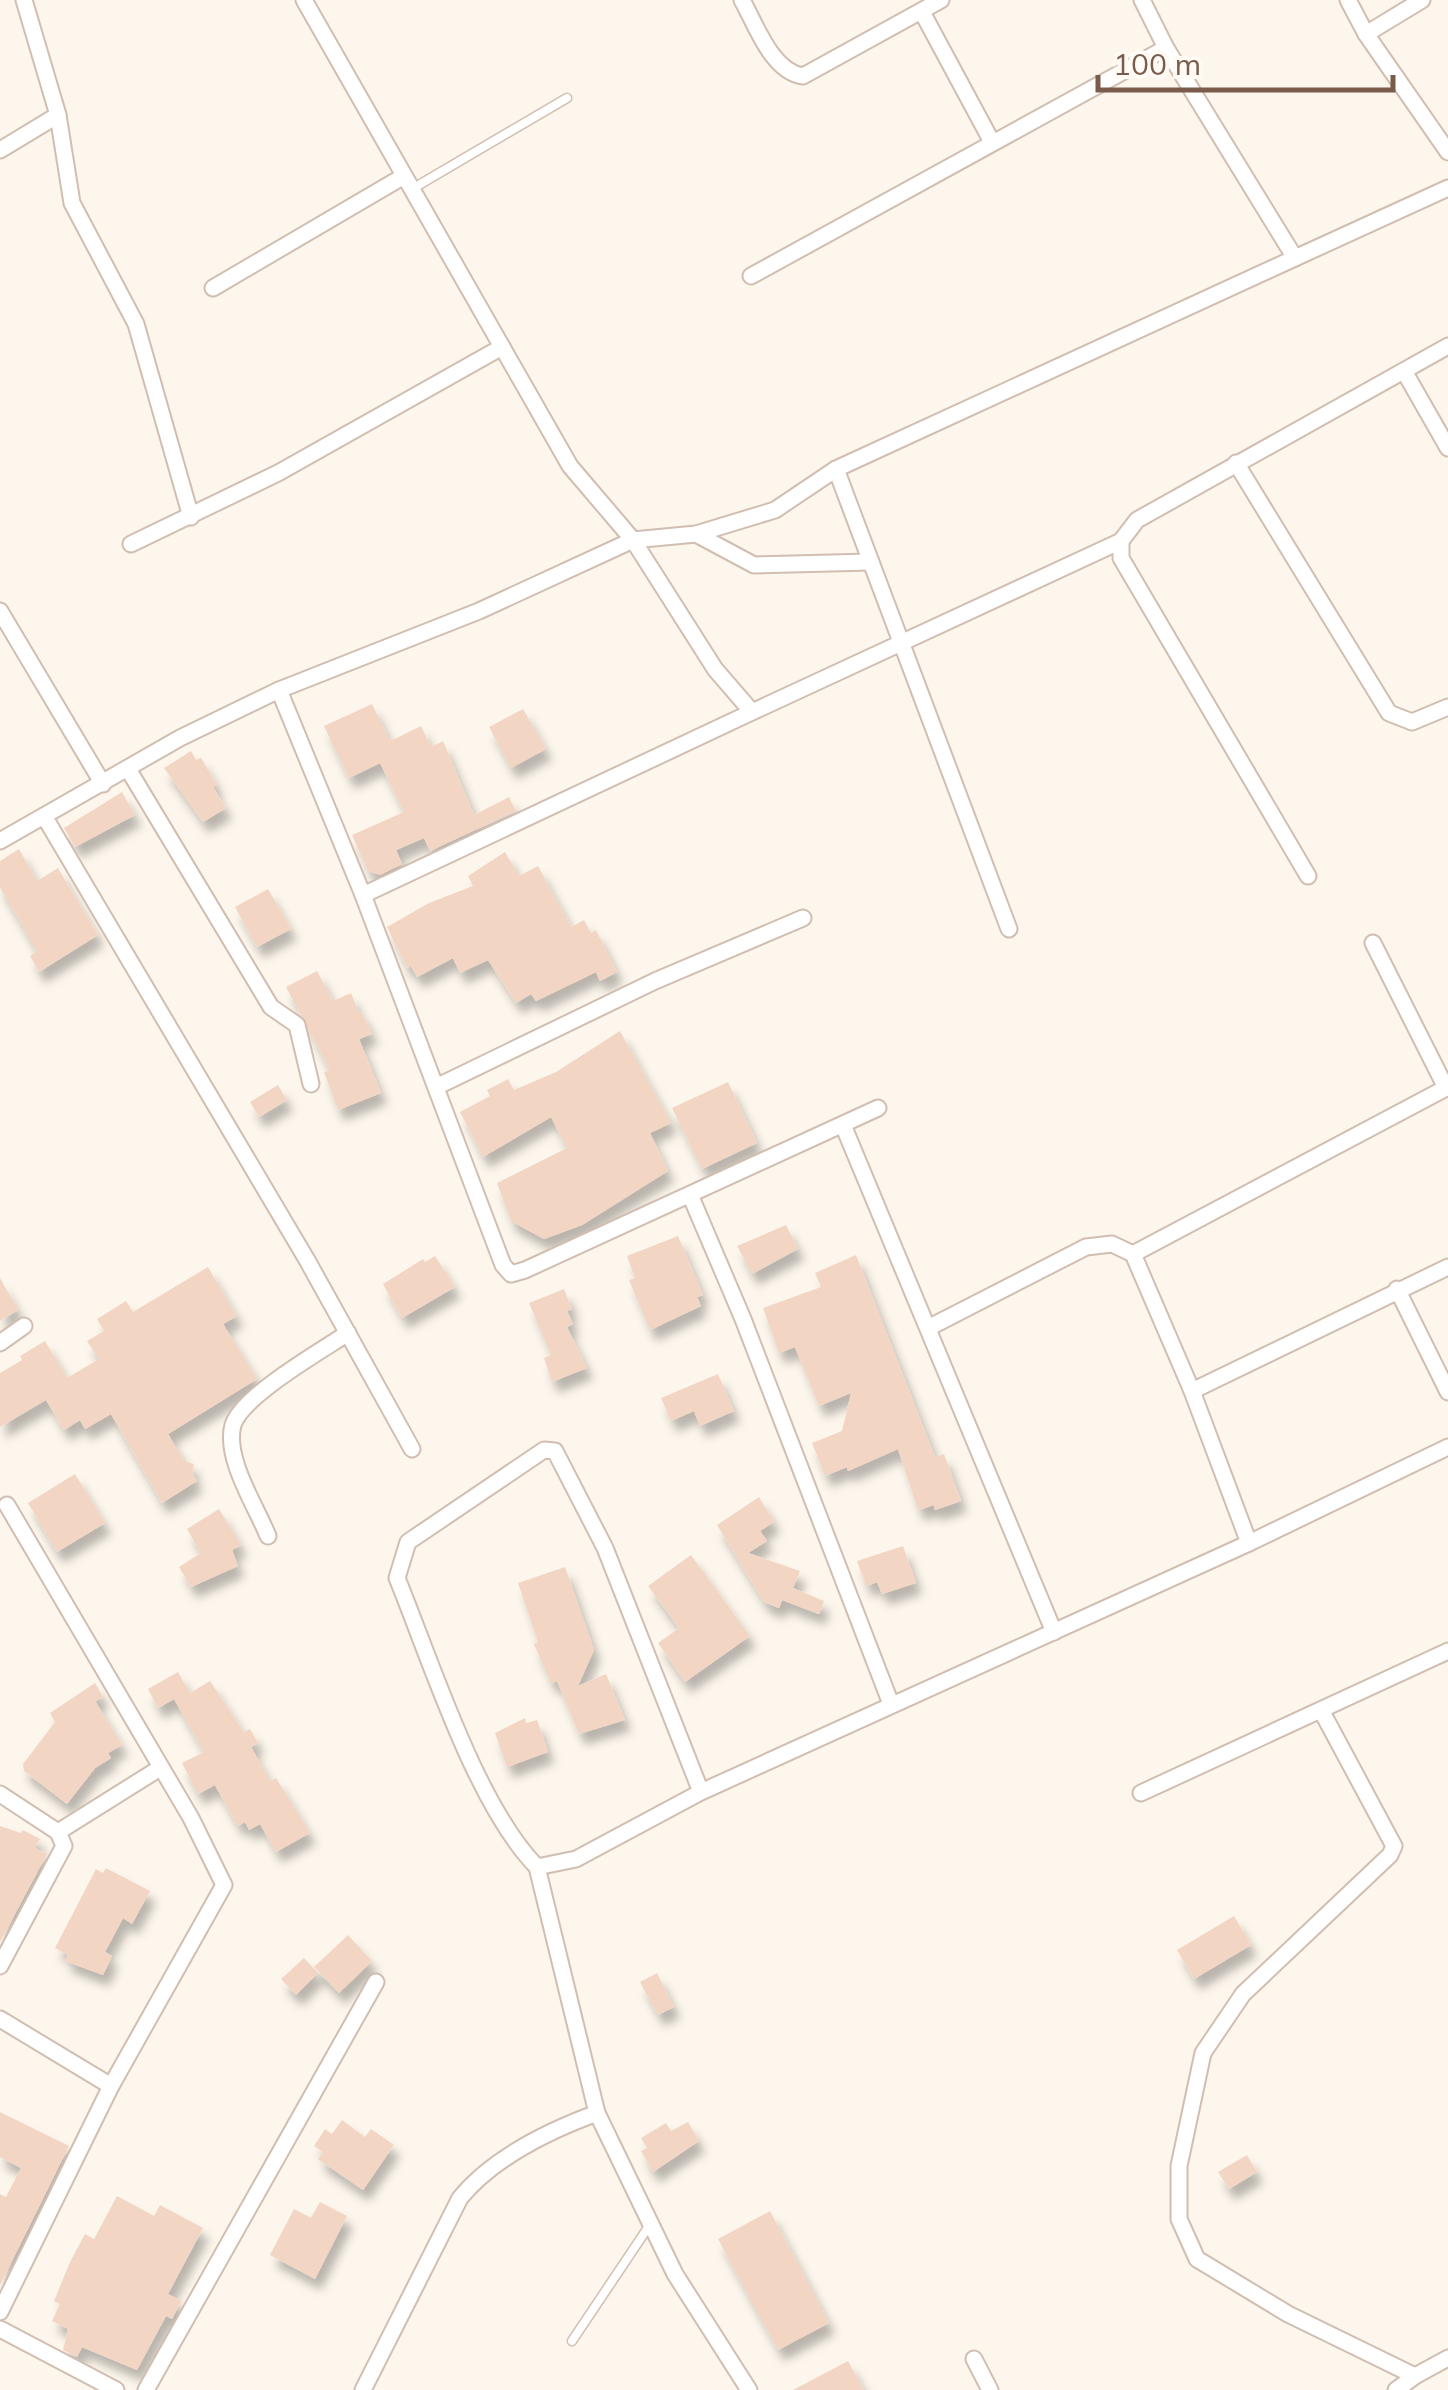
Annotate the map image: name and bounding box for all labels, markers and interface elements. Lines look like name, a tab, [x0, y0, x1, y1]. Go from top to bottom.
scale bar	[1098, 30, 1393, 92]
text: 100 m	[1113, 45, 1201, 83]

